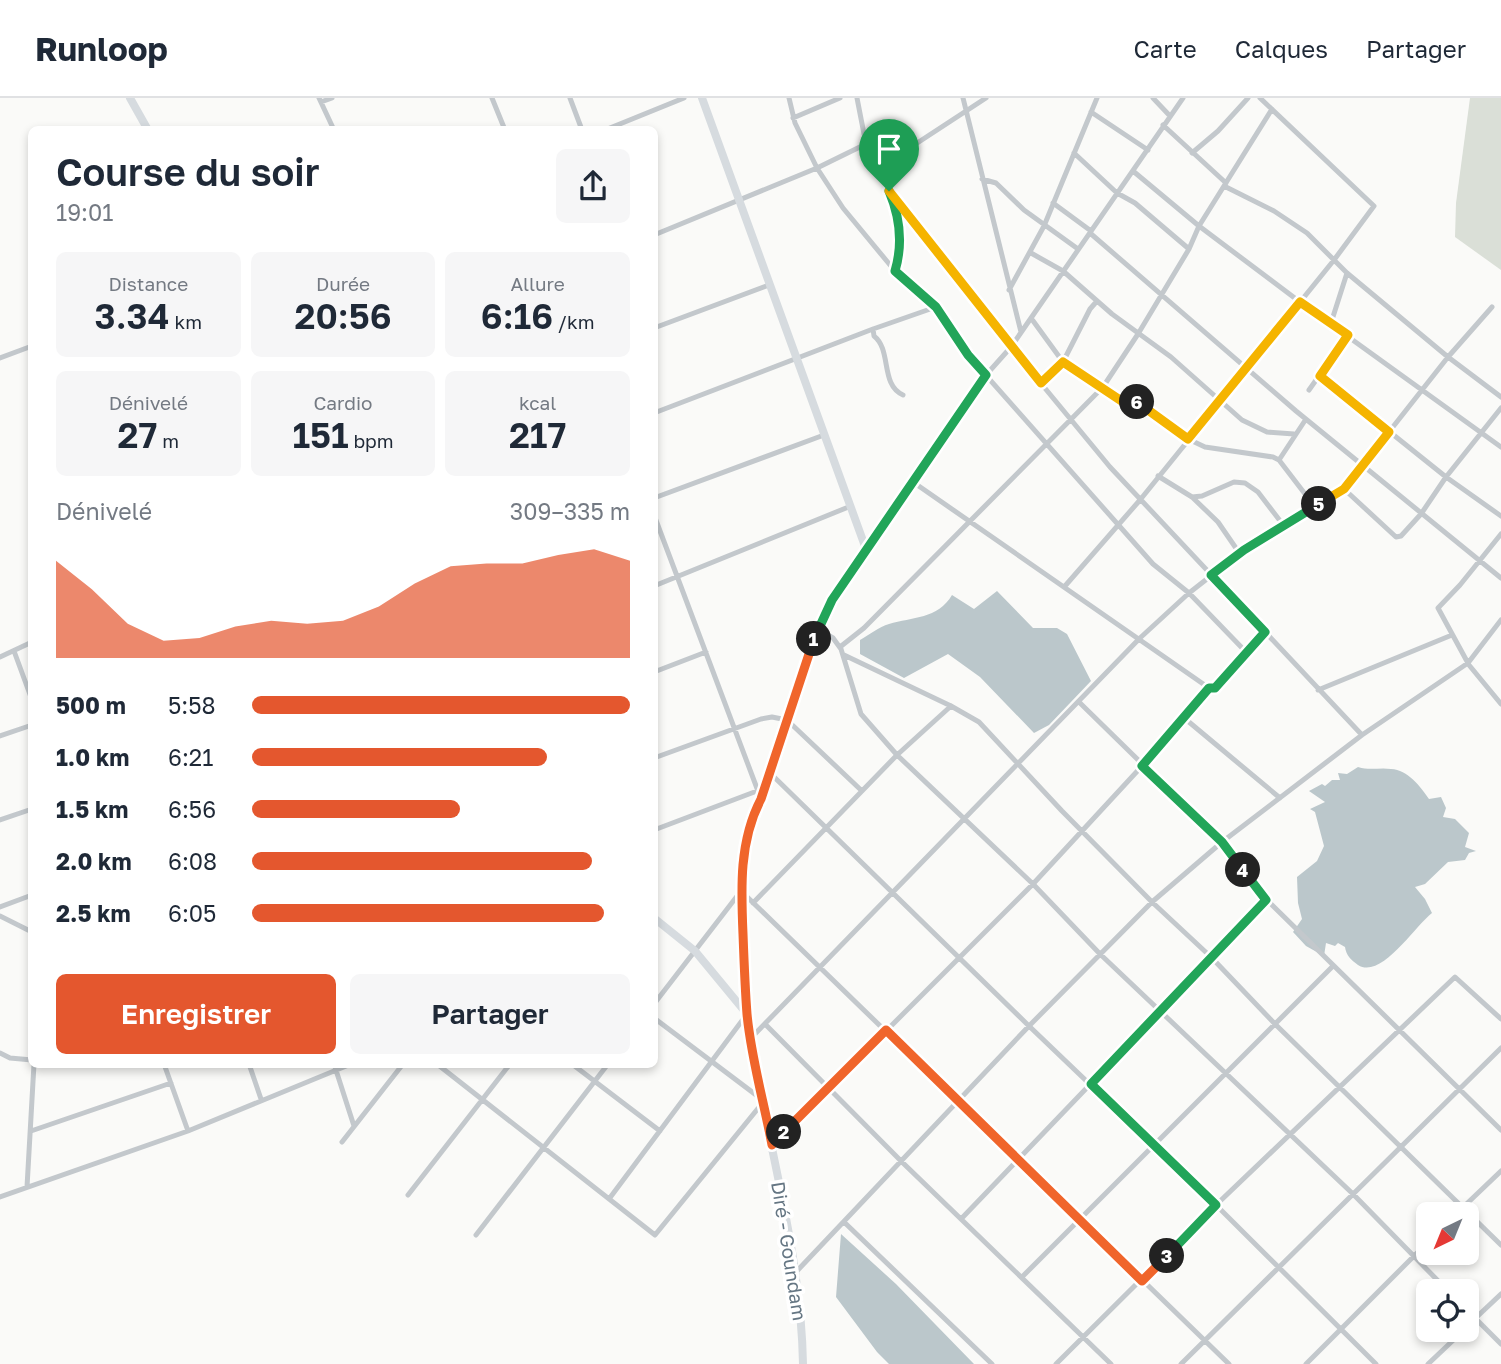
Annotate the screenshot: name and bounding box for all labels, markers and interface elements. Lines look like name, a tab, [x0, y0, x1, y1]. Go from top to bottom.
text: Runloop	[35, 29, 168, 68]
text: Carte	[1133, 34, 1197, 63]
text: Calques	[1235, 34, 1328, 63]
text: Partager	[1366, 34, 1466, 63]
pin	[859, 119, 919, 191]
icon: arrive	[870, 130, 908, 168]
text: Course du soir	[56, 149, 319, 194]
button: share	[556, 149, 630, 223]
text: 19:01	[56, 198, 113, 226]
text: Distance	[108, 272, 188, 295]
text: Durée	[316, 272, 370, 295]
text: Allure	[511, 272, 565, 295]
text: 3.34	[95, 295, 170, 337]
text: 20:56	[294, 295, 391, 337]
text: 6:16	[481, 295, 553, 337]
text: km	[170, 310, 202, 333]
text: /km	[553, 310, 594, 333]
pin: 6	[1120, 384, 1154, 420]
text: 6	[1130, 390, 1143, 413]
text: Dénivelé	[109, 391, 188, 414]
text: Cardio	[313, 391, 373, 414]
text: kcal	[519, 391, 556, 414]
text: 27	[118, 414, 157, 456]
text: 151	[292, 414, 349, 456]
text: 217	[509, 414, 566, 456]
text: m	[157, 429, 179, 452]
text: bpm	[349, 429, 394, 452]
pin: 5	[1302, 486, 1336, 522]
text: 5	[1313, 492, 1324, 515]
text: Dénivelé	[56, 497, 152, 525]
text: 309–335 m	[510, 497, 630, 525]
pin: 1	[796, 622, 832, 656]
text: 1	[809, 627, 818, 650]
text: 500 m	[56, 691, 126, 719]
text: 5:58	[168, 691, 216, 719]
text: 1.0 km	[56, 743, 129, 771]
text: 6:21	[168, 743, 213, 771]
text: 1.5 km	[56, 795, 128, 823]
text: 6:56	[168, 795, 216, 823]
text: 2.0 km	[56, 847, 132, 875]
text: 6:08	[168, 847, 217, 875]
pin: 4	[1226, 852, 1260, 888]
text: 4	[1237, 858, 1248, 881]
text: 2.5 km	[56, 899, 131, 927]
text: 6:05	[168, 899, 216, 927]
button: Enregistrer	[56, 974, 336, 1054]
button: Partager	[350, 974, 630, 1054]
pin: 2	[766, 1114, 802, 1150]
text: 2	[778, 1120, 789, 1143]
street label: Diré - Goundam	[767, 1180, 812, 1322]
north arrow	[1416, 1202, 1479, 1265]
map controls	[1416, 1202, 1479, 1342]
pin: 3	[1150, 1238, 1184, 1274]
text: 3	[1161, 1244, 1172, 1267]
button: locate	[1416, 1279, 1479, 1342]

